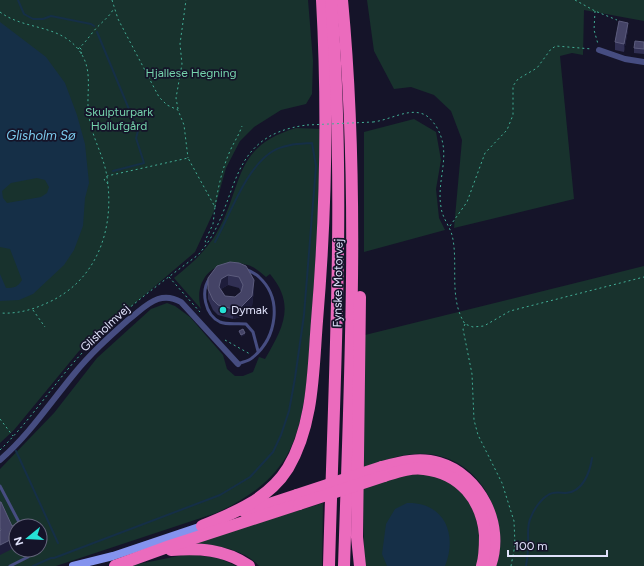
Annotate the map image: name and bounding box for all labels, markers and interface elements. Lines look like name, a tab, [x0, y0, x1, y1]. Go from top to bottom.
park label: Hjallese Hegning	[145, 66, 237, 80]
park label: Skulpturpark Hollufgård	[85, 105, 153, 133]
water label: Glisholm Sø	[6, 128, 76, 143]
street label: Fynske Motorvej	[330, 238, 346, 328]
street label: Glisholmvej	[77, 302, 133, 354]
place label: Dymak	[231, 303, 268, 317]
marker: Dymak	[218, 305, 228, 315]
north arrow	[8, 518, 48, 558]
scale bar	[508, 532, 607, 558]
text: N	[11, 535, 26, 547]
text: 100 m	[514, 539, 548, 553]

